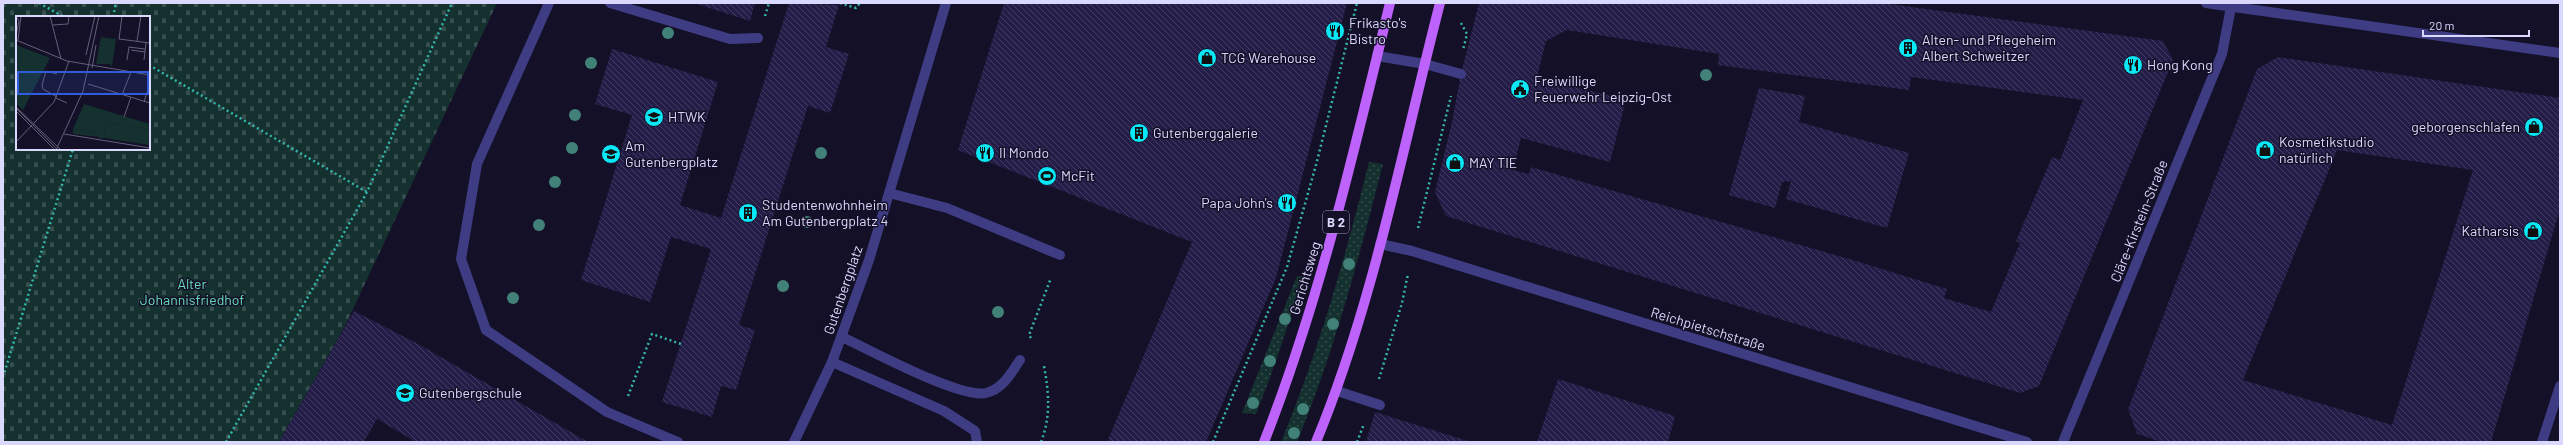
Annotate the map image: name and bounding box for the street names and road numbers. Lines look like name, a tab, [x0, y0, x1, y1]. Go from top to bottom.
street label: Cläre-Kirstein-Straße	[2106, 157, 2171, 284]
road number: B 2	[1323, 211, 1349, 233]
street label: Gerichtsweg	[1285, 239, 1324, 317]
street label: Gutenbergplatz	[819, 243, 866, 336]
street label: Reichpietschstraße	[1649, 303, 1768, 354]

